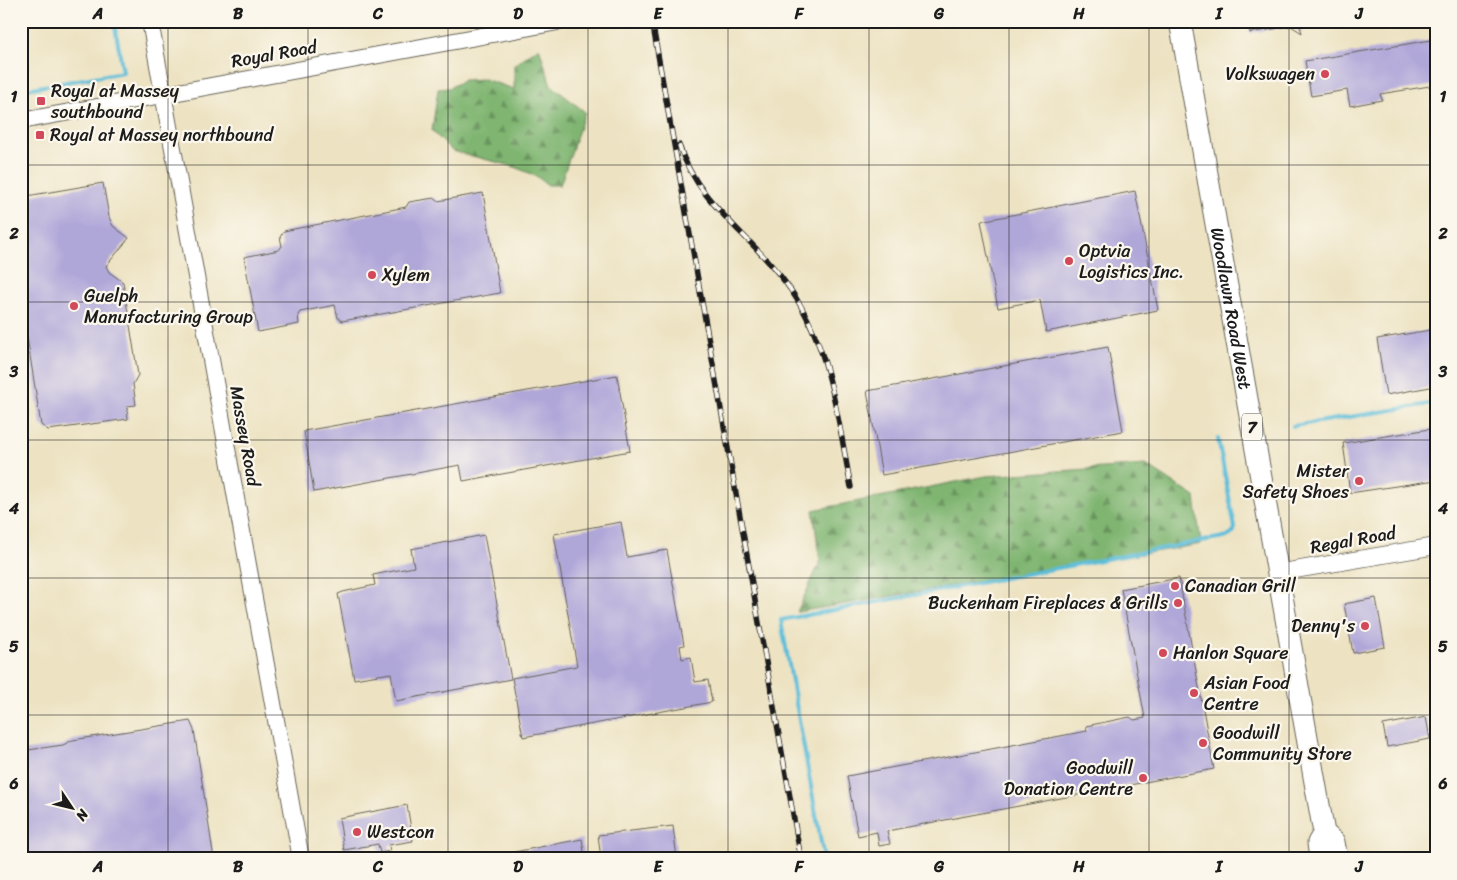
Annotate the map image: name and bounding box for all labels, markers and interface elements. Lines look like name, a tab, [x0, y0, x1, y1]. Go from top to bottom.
text: A	[92, 0, 103, 28]
text: B	[233, 0, 244, 28]
text: C	[372, 0, 384, 28]
text: D	[513, 0, 523, 28]
text: E	[654, 0, 664, 28]
text: F	[794, 0, 805, 28]
text: G	[933, 0, 945, 28]
text: H	[1072, 0, 1085, 28]
text: I	[1215, 0, 1224, 28]
text: J	[1354, 0, 1364, 28]
street label: Royal Road	[229, 30, 321, 77]
place label: Volkswagen	[1226, 58, 1315, 90]
marker: Volkswagen	[1319, 68, 1331, 80]
place label: Royal at Massey southbound	[50, 75, 180, 128]
text: 1	[11, 82, 18, 111]
text: 1	[1440, 82, 1447, 111]
marker: Royal at Massey southbound	[35, 95, 47, 107]
place label: Royal at Massey northbound	[50, 119, 275, 151]
marker: Royal at Massey northbound	[34, 129, 46, 141]
text: 2	[8, 219, 19, 248]
text: 2	[1437, 219, 1448, 248]
street label: Woodlawn Road West	[1201, 225, 1261, 392]
place label: Optvia Logistics Inc.	[1079, 235, 1184, 288]
marker: Optvia Logistics Inc.	[1063, 255, 1075, 267]
place label: Xylem	[381, 259, 430, 291]
marker: Xylem	[366, 269, 378, 281]
place label: Guelph Manufacturing Group	[84, 280, 253, 333]
marker: Guelph Manufacturing Group	[68, 300, 80, 312]
text: 3	[9, 357, 19, 386]
text: 3	[1438, 357, 1448, 386]
street label: Massey Road	[220, 383, 270, 490]
road number: 7	[1242, 414, 1262, 441]
place label: Mister Safety Shoes	[1242, 455, 1351, 508]
marker: Mister Safety Shoes	[1353, 475, 1365, 487]
text: 4	[8, 494, 19, 523]
text: 4	[1437, 494, 1448, 523]
street label: Regal Road	[1308, 516, 1400, 563]
place label: Canadian Grill	[1185, 570, 1297, 602]
marker: Canadian Grill	[1169, 580, 1181, 592]
place label: Buckenham Fireplaces & Grills	[928, 587, 1169, 619]
marker: Buckenham Fireplaces & Grills	[1172, 597, 1184, 609]
place label: Denny's	[1291, 610, 1356, 642]
marker: Denny's	[1359, 620, 1371, 632]
text: 5	[9, 632, 19, 661]
text: 5	[1438, 632, 1448, 661]
place label: Hanlon Square	[1173, 637, 1289, 669]
marker: Hanlon Square	[1157, 647, 1169, 659]
place label: Asian Food Centre	[1203, 667, 1291, 720]
marker: Asian Food Centre	[1188, 687, 1200, 699]
place label: Goodwill Community Store	[1213, 717, 1352, 770]
marker: Goodwill Community Store	[1197, 737, 1209, 749]
place label: Goodwill Donation Centre	[1004, 752, 1134, 805]
text: 6	[8, 769, 19, 798]
text: 6	[1437, 769, 1448, 798]
marker: Goodwill Donation Centre	[1137, 772, 1149, 784]
north arrow	[48, 782, 98, 832]
text: N	[69, 803, 96, 827]
place label: Westcon	[367, 816, 434, 848]
marker: Westcon	[351, 826, 363, 838]
text: A	[92, 852, 103, 880]
text: B	[233, 852, 244, 880]
text: C	[372, 852, 384, 880]
text: D	[513, 852, 523, 880]
text: E	[654, 852, 664, 880]
text: F	[794, 852, 805, 880]
text: G	[933, 852, 945, 880]
text: H	[1072, 852, 1085, 880]
text: I	[1215, 852, 1224, 880]
text: J	[1354, 852, 1364, 880]

